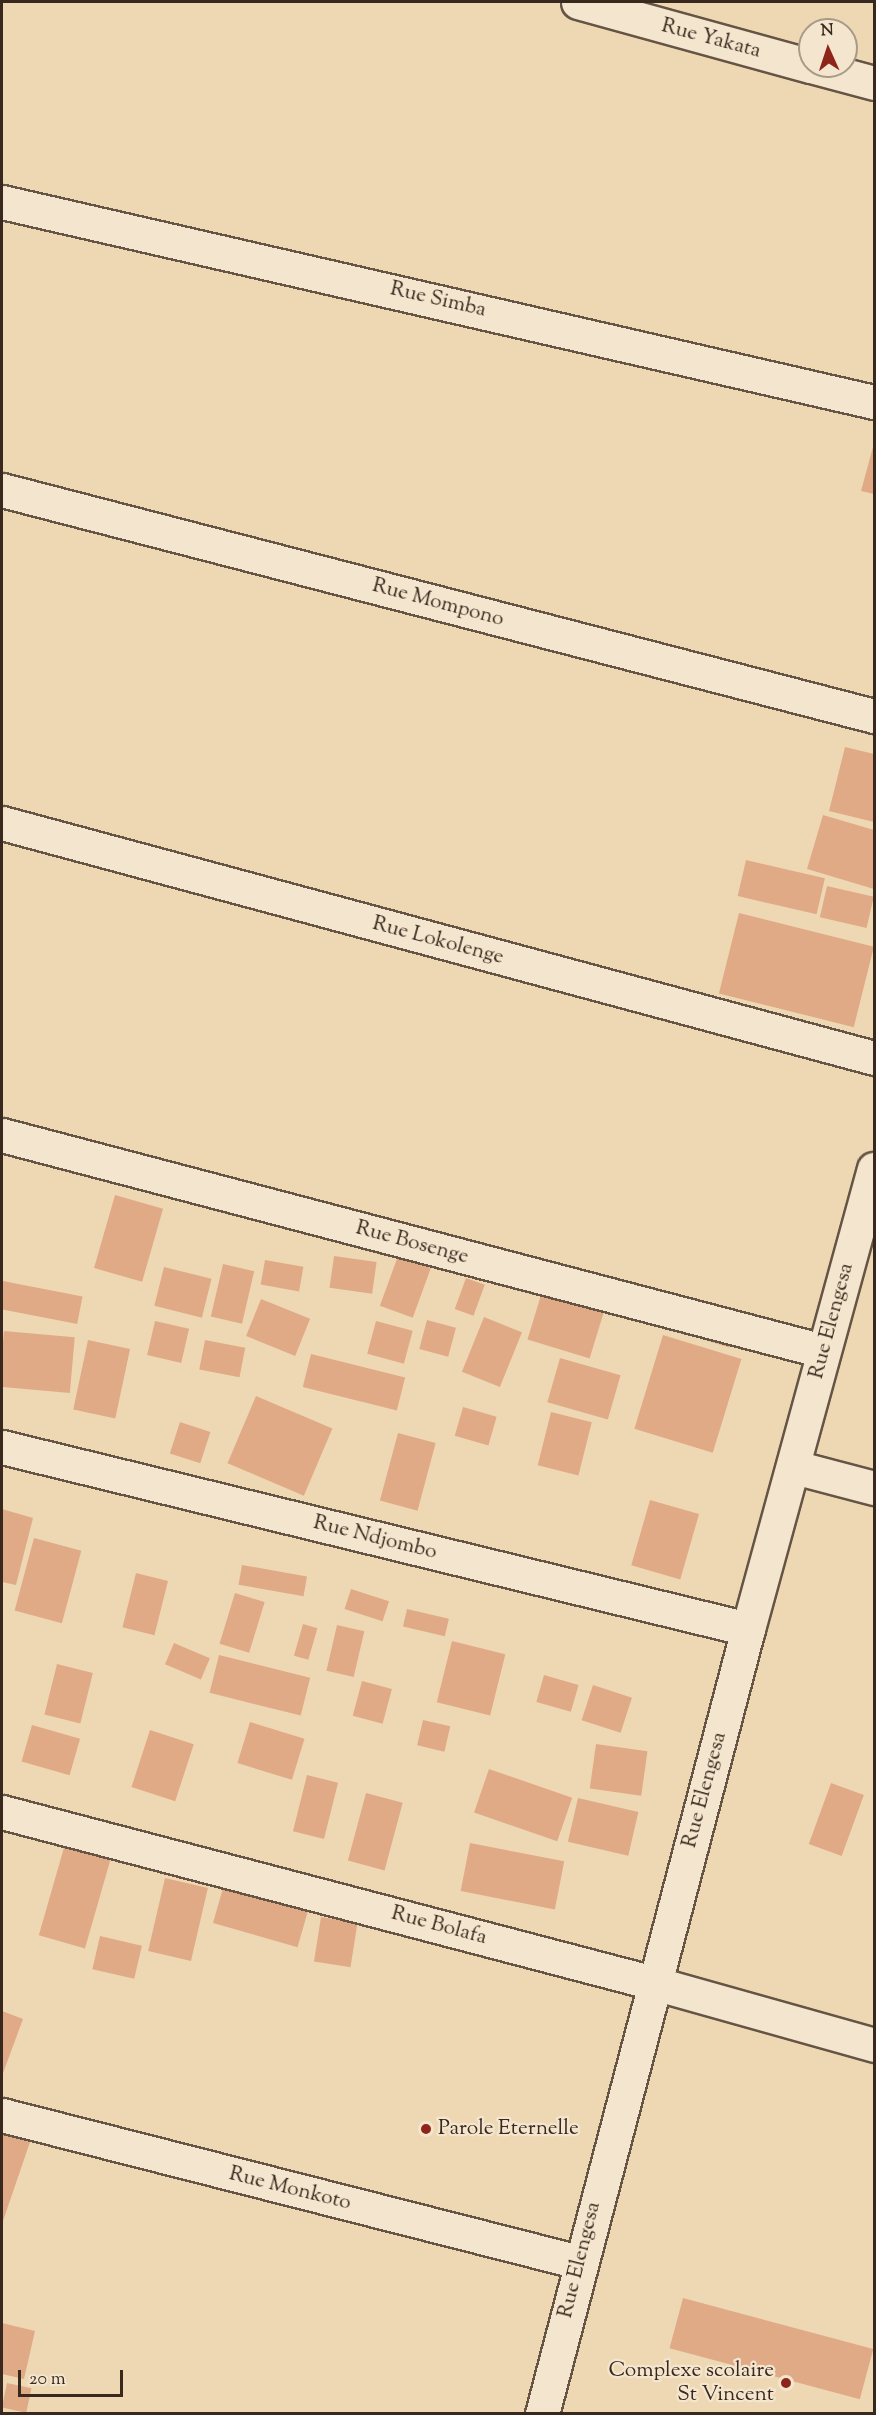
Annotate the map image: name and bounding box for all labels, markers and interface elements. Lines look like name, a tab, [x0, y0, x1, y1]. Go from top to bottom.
street label: Rue Yakata	[659, 14, 763, 64]
north arrow	[798, 18, 858, 78]
text: N	[820, 20, 834, 43]
street label: Rue Simba	[388, 277, 488, 323]
street label: Rue Mompono	[369, 573, 507, 633]
street label: Rue Lokolenge	[370, 911, 506, 971]
street label: Rue Bosenge	[353, 1216, 471, 1270]
street label: Rue Elengesa	[804, 1260, 860, 1382]
street label: Rue Ndjombo	[311, 1510, 439, 1566]
street label: Rue Elengesa	[677, 1729, 733, 1851]
street label: Rue Bolafa	[388, 1901, 490, 1951]
place label: Parole Eternelle	[438, 2116, 579, 2142]
marker: Parole Eternelle	[419, 2122, 433, 2136]
street label: Rue Monkoto	[226, 2162, 354, 2216]
street label: Rue Elengesa	[553, 2199, 607, 2321]
scale bar	[21, 2358, 126, 2396]
place label: Complexe scolaire St Vincent	[608, 2358, 774, 2408]
text: 20 m	[29, 2367, 66, 2393]
marker: Complexe scolaire St Vincent	[779, 2376, 793, 2390]

